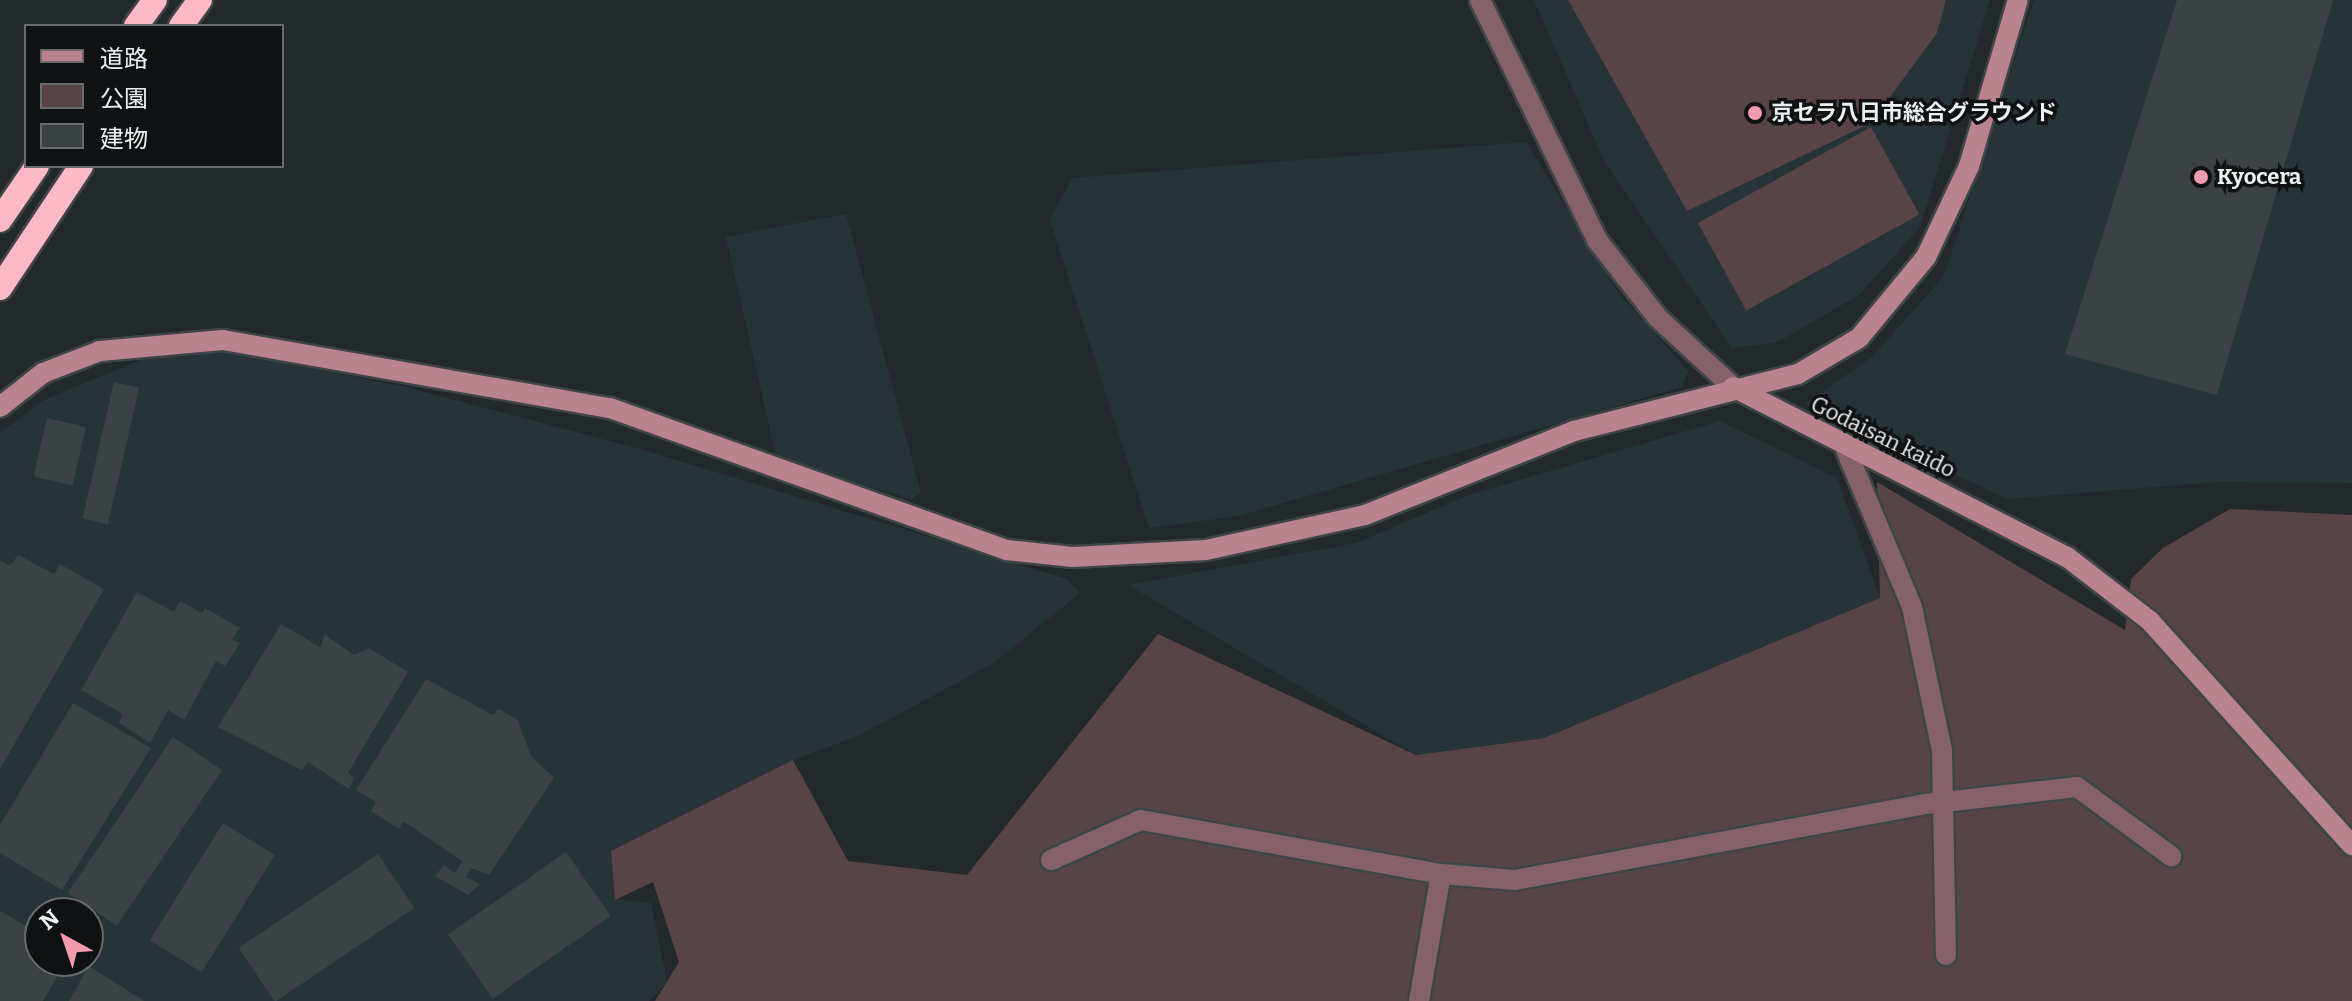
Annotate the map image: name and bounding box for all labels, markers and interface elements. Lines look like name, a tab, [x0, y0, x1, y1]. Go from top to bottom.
legend	[24, 24, 284, 168]
text: 道路	[100, 45, 148, 73]
text: 公園	[100, 85, 148, 113]
place label: 京セラ八日市総合グラウンド	[1771, 100, 2057, 126]
marker: 京セラ八日市総合グラウンド	[1746, 104, 1764, 122]
text: 建物	[100, 125, 148, 153]
place label: Kyocera	[2217, 164, 2301, 190]
marker: Kyocera	[2192, 168, 2210, 186]
street label: Godaisan kaido	[1807, 391, 1959, 483]
north arrow	[24, 897, 104, 977]
text: N	[34, 904, 65, 936]

